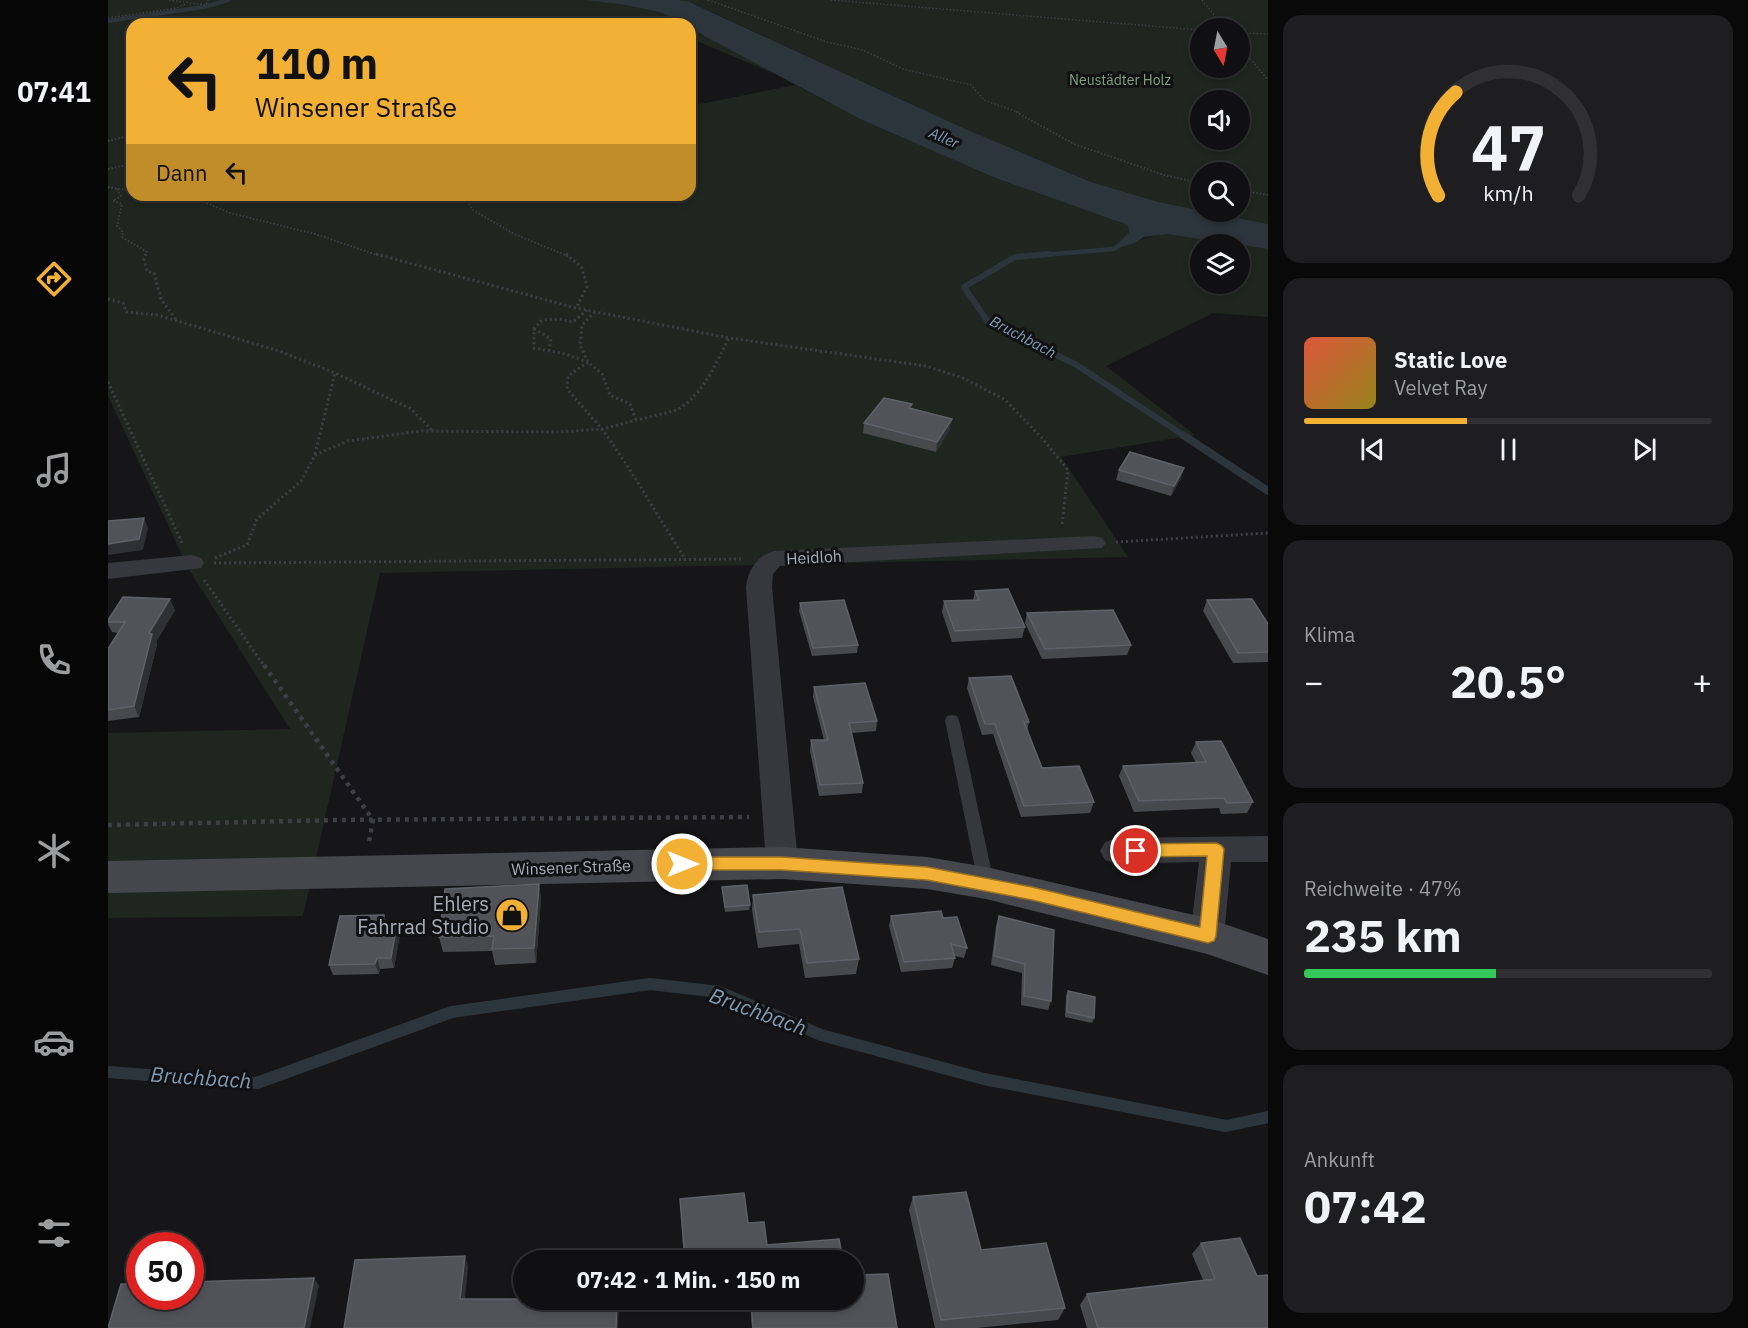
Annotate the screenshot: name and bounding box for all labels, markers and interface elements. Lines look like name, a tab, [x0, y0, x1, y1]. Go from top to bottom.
north arrow	[1190, 18, 1250, 78]
map controls	[1190, 18, 1250, 294]
text: 110 m	[255, 36, 378, 91]
icon: left	[156, 42, 234, 120]
park label: Neustädter Holz	[1069, 71, 1171, 89]
text: 07:41	[17, 74, 91, 109]
text: Winsener Straße	[255, 89, 457, 124]
button: sound	[1190, 90, 1250, 150]
text: 47	[1471, 106, 1545, 187]
water label: Aller	[926, 122, 962, 152]
icon: left	[220, 156, 253, 189]
text: Dann	[156, 158, 208, 187]
button: search	[1190, 162, 1250, 222]
text: km/h	[1483, 179, 1533, 207]
button: layers	[1190, 234, 1250, 294]
icon: directions	[33, 258, 75, 300]
water label: Bruchbach	[987, 311, 1060, 362]
text: Static Love	[1394, 345, 1507, 374]
text: Velvet Ray	[1394, 374, 1487, 401]
icon: previous	[1356, 433, 1389, 466]
icon: pause	[1492, 433, 1525, 466]
icon: next	[1628, 433, 1661, 466]
icon: music	[33, 449, 75, 491]
street label: Heidloh	[786, 546, 842, 568]
text: Klima	[1304, 621, 1355, 648]
icon: phone	[33, 639, 75, 681]
text: 20.5°	[1450, 652, 1566, 710]
text: −	[1304, 660, 1324, 703]
text: +	[1692, 660, 1712, 703]
pin	[1110, 825, 1161, 876]
icon: climate	[33, 830, 75, 872]
position arrow	[650, 832, 714, 896]
icon: arrive	[1119, 834, 1152, 867]
street label: Winsener Straße	[511, 855, 631, 879]
text: Reichweite · 47%	[1304, 875, 1461, 902]
place label: Ehlers Fahrrad Studio	[357, 890, 489, 940]
shop icon: Ehlers Fahrrad Studio	[494, 897, 530, 933]
text: 235 km	[1304, 906, 1462, 964]
water label: Bruchbach	[706, 981, 811, 1042]
icon: car	[33, 1021, 75, 1063]
water label: Bruchbach	[150, 1060, 252, 1094]
text: Ankunft	[1304, 1146, 1375, 1173]
text: 07:42	[1304, 1177, 1427, 1235]
icon: filters	[33, 1212, 75, 1254]
speed limit sign: 50	[126, 1232, 204, 1310]
text: 07:42 · 1 Min. · 150 m	[577, 1265, 800, 1294]

